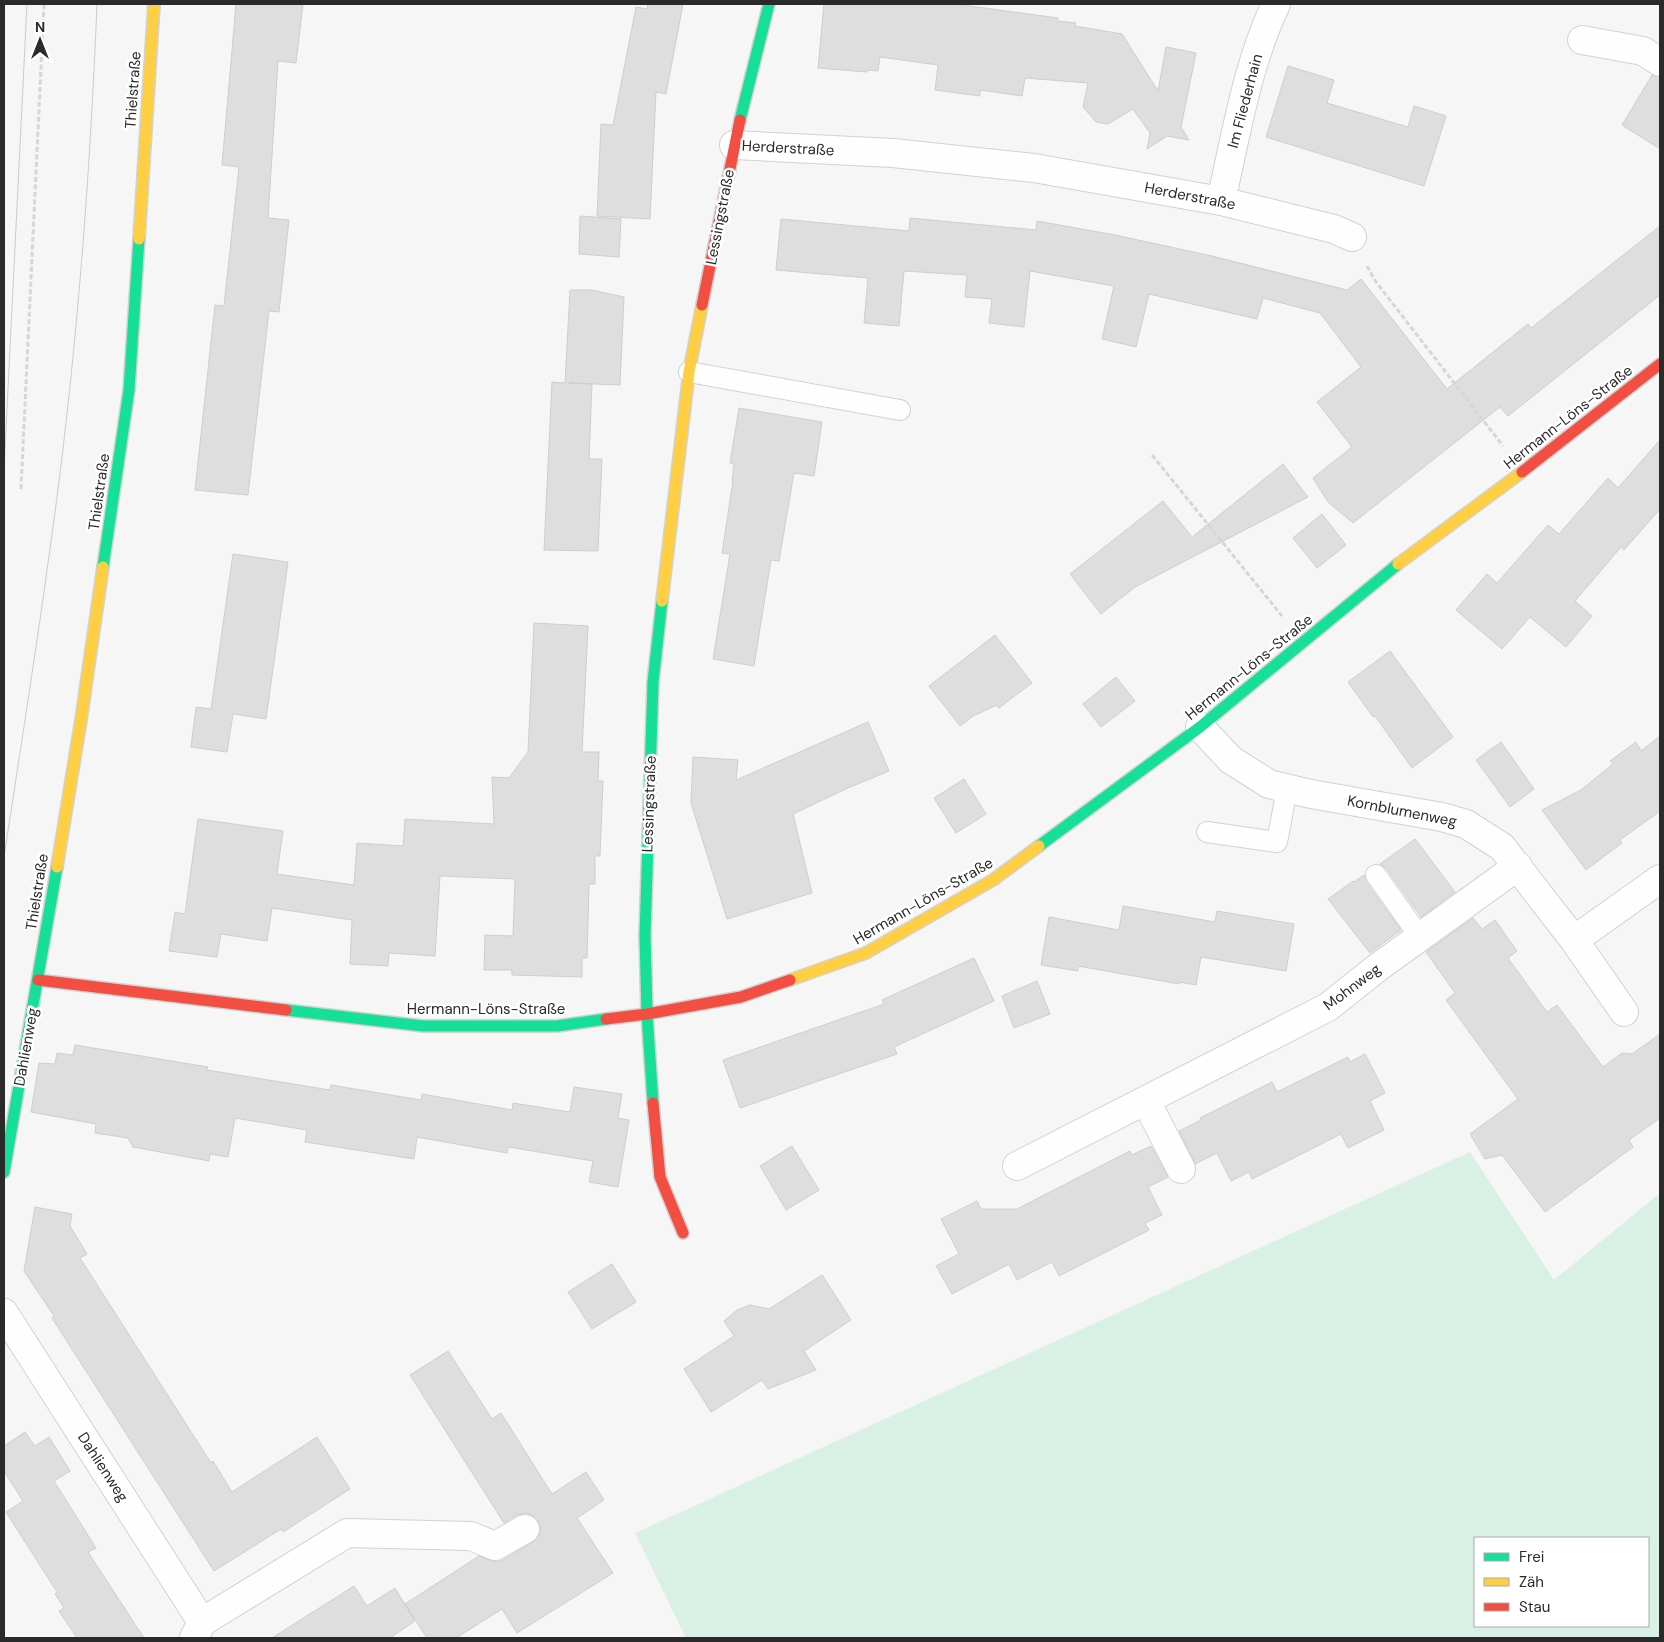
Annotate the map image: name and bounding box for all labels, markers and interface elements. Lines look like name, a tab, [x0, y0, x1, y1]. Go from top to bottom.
north arrow	[15, 15, 65, 65]
text: N	[35, 18, 45, 36]
street label: Thielstraße	[120, 51, 146, 129]
street label: Im Fliederhain	[1223, 52, 1267, 150]
street label: Herderstraße	[741, 136, 835, 160]
street label: Lessingstraße	[701, 168, 739, 266]
street label: Herderstraße	[1143, 177, 1237, 215]
street label: Hermann-Löns-Straße	[1499, 360, 1637, 474]
street label: Thielstraße	[84, 452, 114, 532]
street label: Hermann-Löns-Straße	[1181, 609, 1317, 725]
street label: Lessingstraße	[637, 755, 661, 853]
street label: Kornblumenweg	[1346, 791, 1458, 831]
street label: Thielstraße	[21, 852, 53, 932]
street label: Hermann-Löns-Straße	[849, 853, 997, 949]
street label: Mohnweg	[1319, 959, 1385, 1015]
street label: Hermann-Löns-Straße	[407, 999, 565, 1019]
street label: Dahlienweg	[9, 1006, 43, 1088]
street label: Dahlienweg	[73, 1428, 133, 1506]
legend	[1474, 1537, 1649, 1627]
text: Frei	[1519, 1547, 1544, 1567]
text: Zäh	[1519, 1572, 1544, 1592]
text: Stau	[1519, 1597, 1550, 1617]

